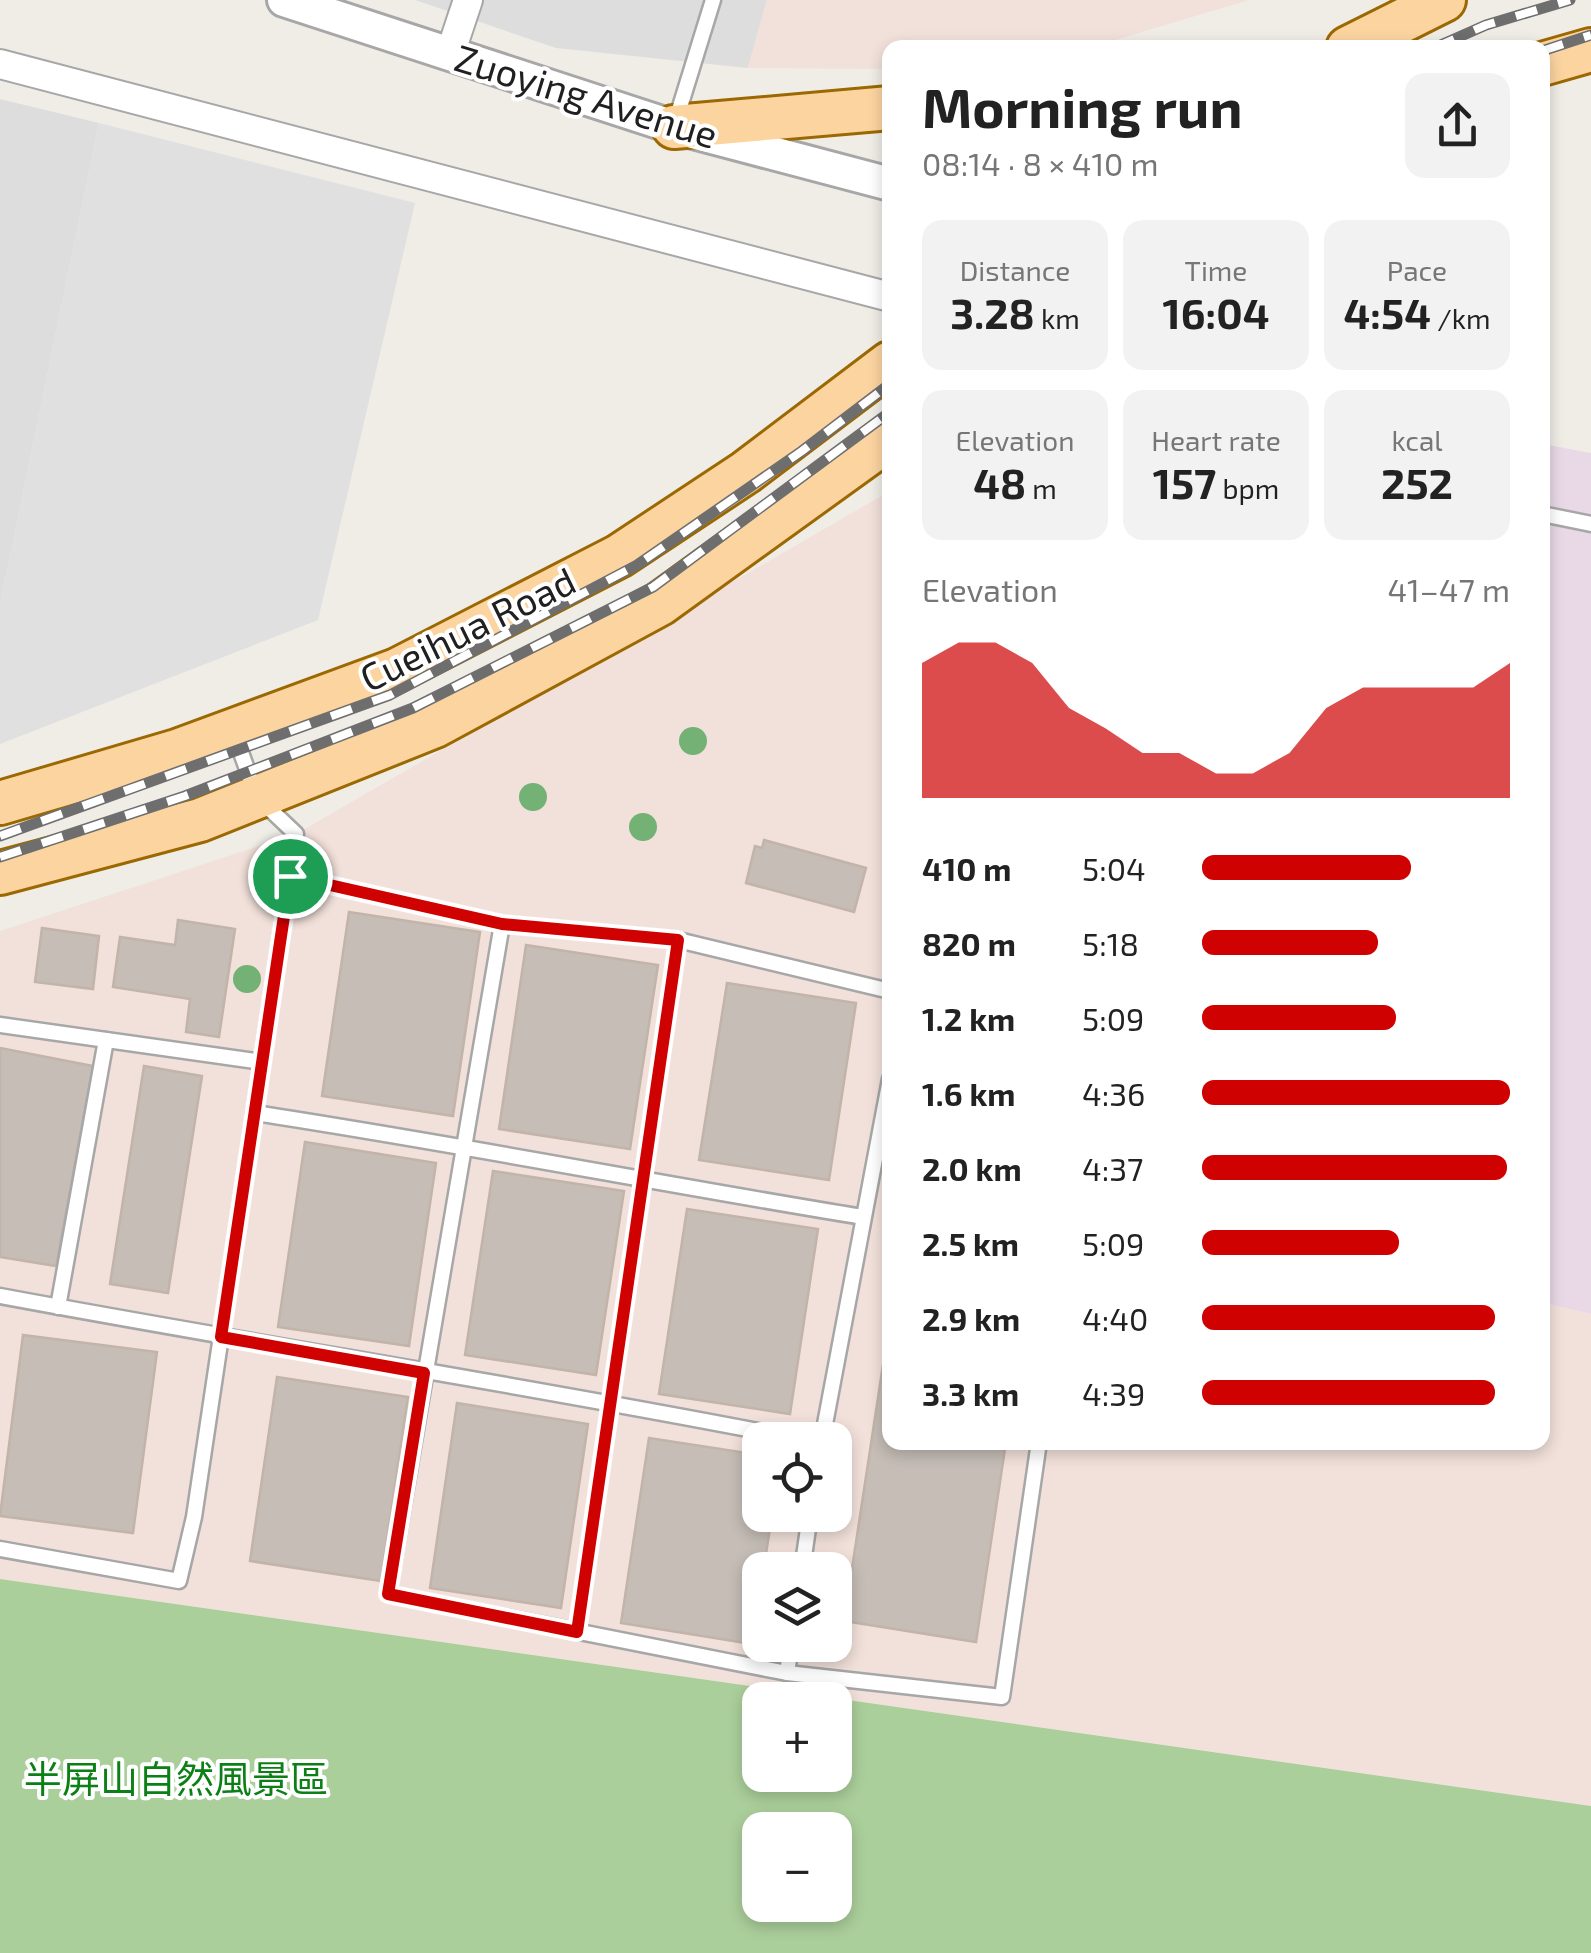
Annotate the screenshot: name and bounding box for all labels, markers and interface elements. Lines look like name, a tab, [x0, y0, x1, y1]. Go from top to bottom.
street label: Zuoying Avenue	[450, 33, 723, 157]
text: Morning run	[922, 73, 1243, 139]
button: share	[1405, 73, 1510, 178]
text: 08:14 · 8 × 410 m	[922, 144, 1159, 182]
text: Distance	[960, 253, 1070, 287]
text: Time	[1185, 253, 1247, 287]
text: Pace	[1387, 253, 1447, 287]
text: 3.28	[950, 287, 1035, 337]
text: 16:04	[1163, 287, 1269, 337]
text: 4:54	[1343, 287, 1431, 337]
text: km	[1035, 301, 1080, 335]
text: /km	[1431, 301, 1491, 335]
text: Elevation	[956, 423, 1074, 457]
text: Heart rate	[1151, 423, 1281, 457]
text: kcal	[1391, 423, 1443, 457]
text: 48	[973, 457, 1026, 507]
text: 157	[1153, 457, 1216, 507]
text: 252	[1381, 457, 1453, 507]
text: m	[1026, 471, 1057, 505]
text: bpm	[1216, 471, 1279, 505]
street label: Cueihua Road	[352, 556, 582, 700]
text: Elevation	[922, 570, 1058, 608]
text: 41–47 m	[1387, 570, 1510, 608]
pin	[248, 834, 333, 919]
icon: arrive	[263, 849, 318, 904]
text: 410 m	[922, 849, 1012, 887]
text: 5:04	[1082, 849, 1146, 887]
text: 820 m	[922, 924, 1016, 962]
text: 5:18	[1082, 924, 1139, 962]
text: 1.2 km	[922, 999, 1015, 1037]
text: 5:09	[1082, 999, 1144, 1037]
text: 1.6 km	[922, 1074, 1016, 1112]
text: 4:36	[1082, 1074, 1145, 1112]
text: 2.0 km	[922, 1149, 1022, 1187]
text: 4:37	[1082, 1149, 1143, 1187]
text: 2.5 km	[922, 1224, 1019, 1262]
text: 5:09	[1082, 1224, 1144, 1262]
text: 2.9 km	[922, 1299, 1020, 1337]
text: 4:40	[1082, 1299, 1148, 1337]
text: 3.3 km	[922, 1374, 1019, 1412]
text: 4:39	[1082, 1374, 1145, 1412]
map controls	[742, 1422, 852, 1922]
button: locate	[742, 1422, 852, 1532]
button: layers	[742, 1552, 852, 1662]
button: +	[742, 1682, 852, 1792]
park label: 半屏山自然風景區	[24, 1755, 328, 1801]
button: −	[742, 1812, 852, 1922]

